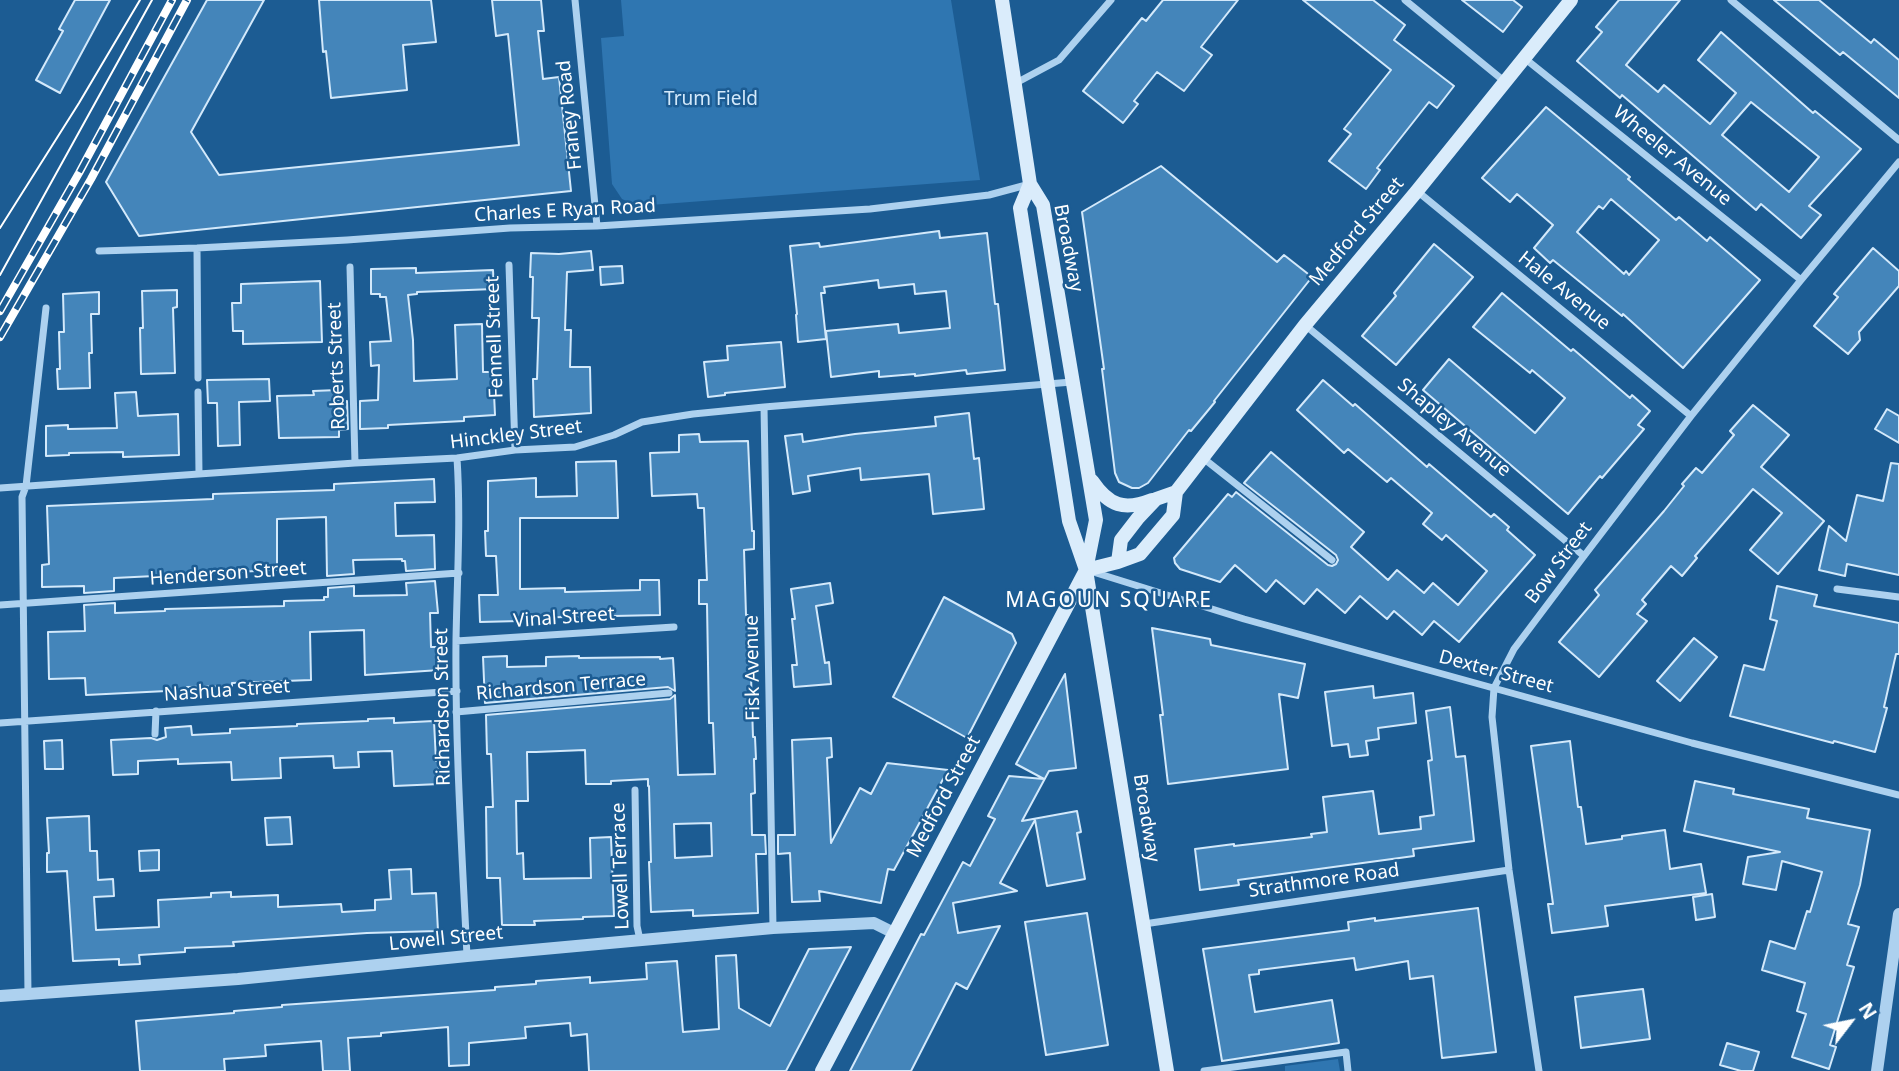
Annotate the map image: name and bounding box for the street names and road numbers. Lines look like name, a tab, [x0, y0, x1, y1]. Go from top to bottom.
street label: Franey Road	[553, 59, 587, 171]
street label: Wheeler Avenue	[1608, 101, 1736, 211]
street label: Medford Street	[1305, 173, 1409, 291]
street label: Charles E Ryan Road	[474, 195, 656, 227]
street label: Broadway	[1048, 202, 1088, 294]
street label: Hale Avenue	[1513, 247, 1615, 335]
street label: Fennell Street	[481, 275, 509, 399]
street label: Roberts Street	[323, 302, 351, 430]
street label: Shapley Avenue	[1393, 374, 1515, 482]
street label: Hinckley Street	[449, 416, 583, 454]
street label: Bow Street	[1521, 518, 1597, 608]
street label: Henderson Street	[149, 557, 307, 591]
street label: Vinal Street	[513, 603, 615, 633]
street label: Fisk Avenue	[741, 615, 765, 721]
street label: Richardson Street	[430, 628, 456, 786]
street label: Dexter Street	[1436, 646, 1556, 698]
street label: Richardson Terrace	[475, 668, 647, 706]
street label: Nashua Street	[163, 675, 291, 707]
street label: Medford Street	[902, 732, 986, 862]
street label: Broadway	[1128, 772, 1164, 864]
street label: Lowell Terrace	[607, 802, 635, 930]
street label: Strathmore Road	[1247, 859, 1401, 903]
street label: Lowell Street	[388, 922, 504, 956]

